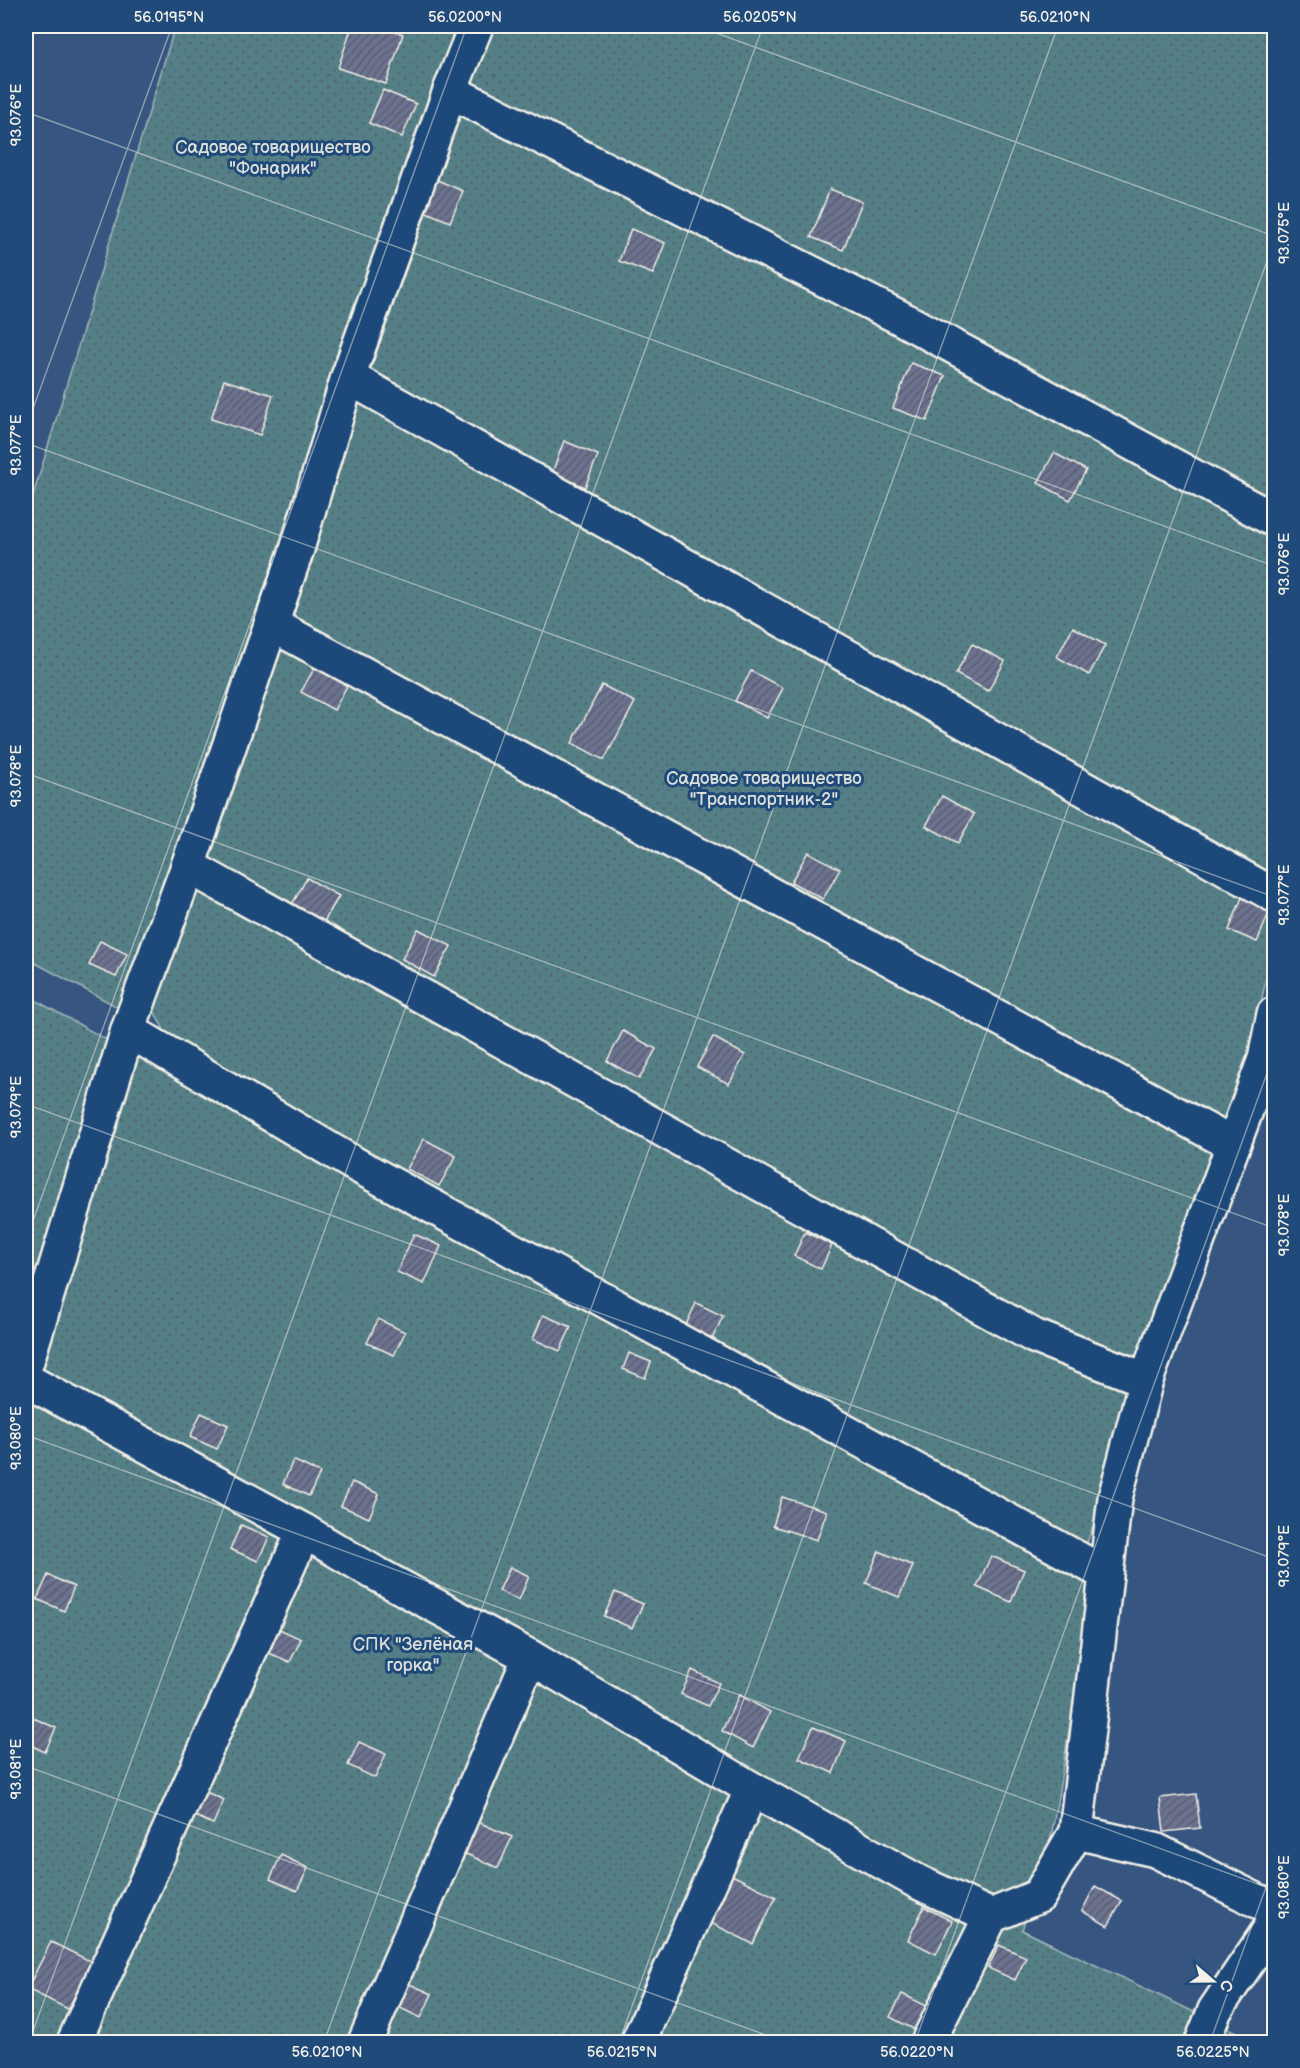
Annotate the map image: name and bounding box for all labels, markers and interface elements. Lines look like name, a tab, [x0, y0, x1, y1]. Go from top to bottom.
text: 56.0195°N	[134, 8, 204, 27]
text: 56.0200°N	[428, 8, 502, 27]
text: 56.0205°N	[723, 8, 797, 27]
text: 56.0210°N	[1020, 8, 1090, 27]
text: 93.076°E	[7, 84, 26, 146]
park label: Садовое товарищество "Фонарик"	[175, 137, 371, 179]
text: 93.075°E	[1275, 202, 1294, 264]
text: 93.077°E	[7, 414, 26, 476]
text: 93.076°E	[1275, 533, 1294, 595]
text: 93.078°E	[7, 745, 26, 807]
park label: Садовое товарищество "Транспортник-2"	[666, 768, 862, 810]
text: 93.077°E	[1275, 864, 1294, 926]
text: 93.079°E	[7, 1076, 26, 1138]
text: 93.078°E	[1275, 1194, 1294, 1256]
text: 93.080°E	[7, 1406, 26, 1470]
text: 93.079°E	[1275, 1525, 1294, 1587]
park label: СПК "Зелёная горка"	[353, 1634, 473, 1676]
text: 93.081°E	[7, 1738, 26, 1800]
text: 93.080°E	[1275, 1855, 1294, 1919]
north arrow	[1183, 1951, 1243, 2011]
text: С	[1215, 1977, 1237, 1994]
text: 56.0210°N	[292, 2043, 362, 2062]
text: 56.0215°N	[587, 2043, 657, 2062]
text: 56.0220°N	[880, 2043, 954, 2062]
text: 56.0225°N	[1176, 2043, 1250, 2062]

